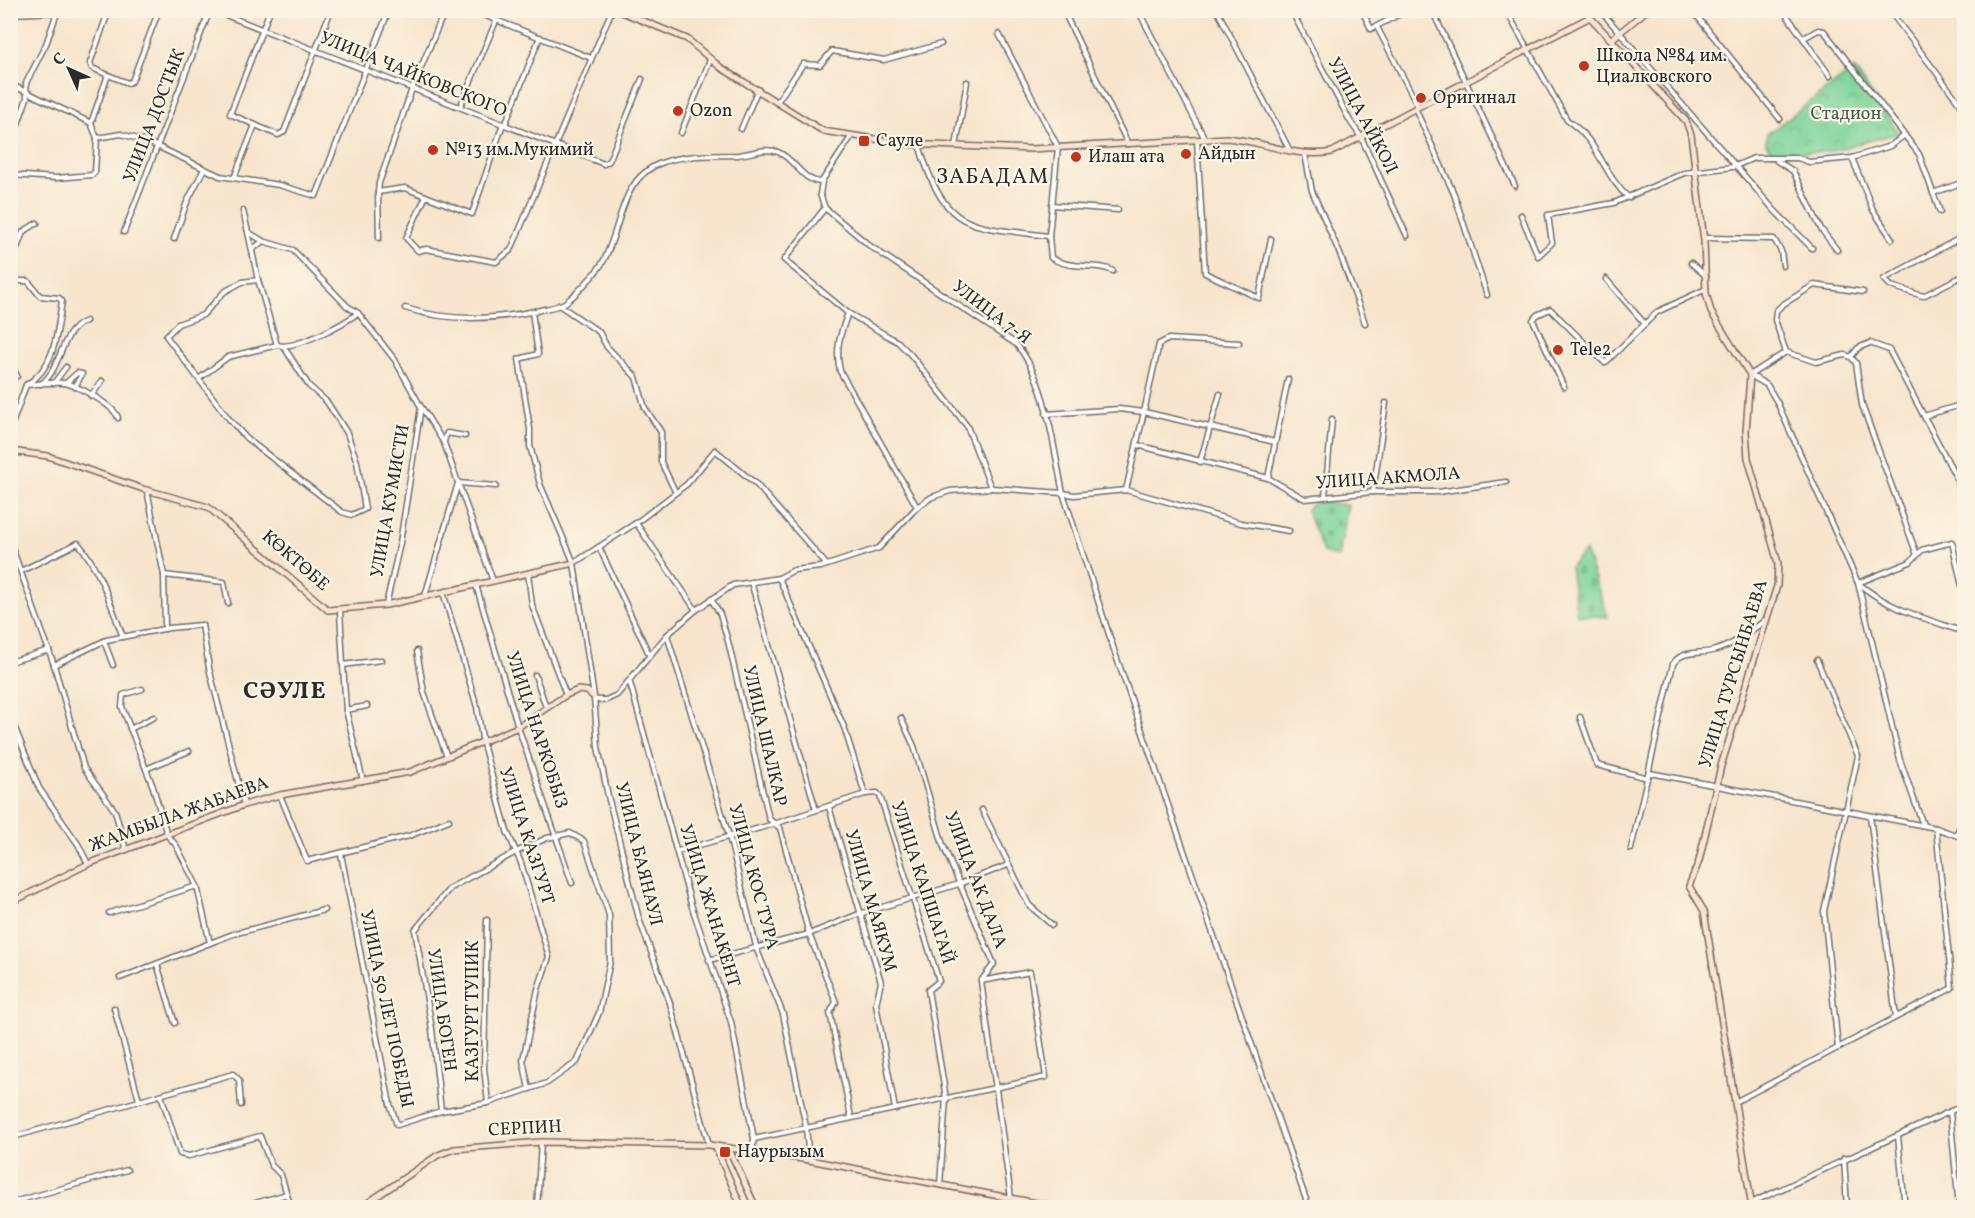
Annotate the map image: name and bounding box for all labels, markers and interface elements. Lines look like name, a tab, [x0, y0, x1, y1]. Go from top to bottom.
street label: УЛИЦА ЧАЙКОВСКОГО	[315, 26, 511, 124]
north arrow	[39, 39, 99, 99]
place label: Школа №84 им. Циалковского	[1596, 44, 1727, 90]
street label: УЛИЦА ДОСТЫК	[118, 46, 192, 186]
text: С	[48, 48, 71, 71]
street label: УЛИЦА АЙКОЛ	[1321, 53, 1403, 179]
marker: Школа №84 им. Циалковского	[1577, 59, 1591, 73]
place label: Оригинал	[1433, 86, 1516, 111]
marker: Оригинал	[1414, 91, 1428, 105]
place label: Ozon	[690, 99, 733, 124]
park label: Стадион	[1811, 102, 1881, 127]
marker: Ozon	[671, 104, 685, 118]
place label: Сауле	[876, 129, 923, 154]
marker: Сауле	[857, 134, 871, 148]
place label: №13 им.Мукимий	[445, 138, 594, 163]
place label: Айдын	[1198, 142, 1256, 167]
marker: №13 им.Мукимий	[426, 143, 440, 157]
place label: Илаш ата	[1088, 145, 1165, 170]
marker: Айдын	[1179, 147, 1193, 161]
marker: Илаш ата	[1069, 150, 1083, 164]
district label: ЗАБАДАМ	[936, 163, 1050, 192]
street label: УЛИЦА 7-Я	[946, 275, 1036, 351]
place label: Tele2	[1570, 338, 1611, 363]
marker: Tele2	[1551, 343, 1565, 357]
street label: УЛИЦА КУМИСТИ	[365, 422, 417, 580]
street label: УЛИЦА АКМОЛА	[1315, 461, 1462, 497]
street label: КӨКТӨБЕ	[256, 525, 334, 597]
street label: УЛИЦА ТУРСЫНБАЕВА	[1693, 576, 1775, 771]
street label: УЛИЦА НАРКОБЫЗ	[499, 648, 573, 812]
street label: УЛИЦА ШАЛКАР	[736, 663, 792, 809]
district label: СӘУЛЕ	[243, 675, 327, 709]
street label: УЛИЦА КАЗГУРТ	[492, 764, 560, 909]
street label: ЖАМБЫЛА ЖАБАЕВА	[86, 771, 273, 859]
street label: УЛИЦА БАЯНАУЛ	[608, 780, 668, 928]
street label: УЛИЦА КАПШАГАЙ	[884, 798, 960, 968]
street label: УЛИЦА КОС ТУРА	[722, 801, 785, 953]
street label: УЛИЦА АК ДАЛА	[937, 808, 1013, 952]
street label: УЛИЦА ЖАНАКЕНТ	[672, 822, 746, 991]
street label: УЛИЦА МАЯКУМ	[838, 827, 902, 975]
street label: УЛИЦА 50 ЛЕТ ПОБЕДЫ	[353, 908, 419, 1110]
street label: КАЗГУРТ ТУПИК	[461, 940, 486, 1082]
street label: УЛИЦА БОГЕН	[420, 947, 462, 1073]
street label: СЕРПИН	[488, 1115, 562, 1143]
place label: Наурызым	[737, 1140, 824, 1165]
marker: Наурызым	[718, 1145, 732, 1159]

